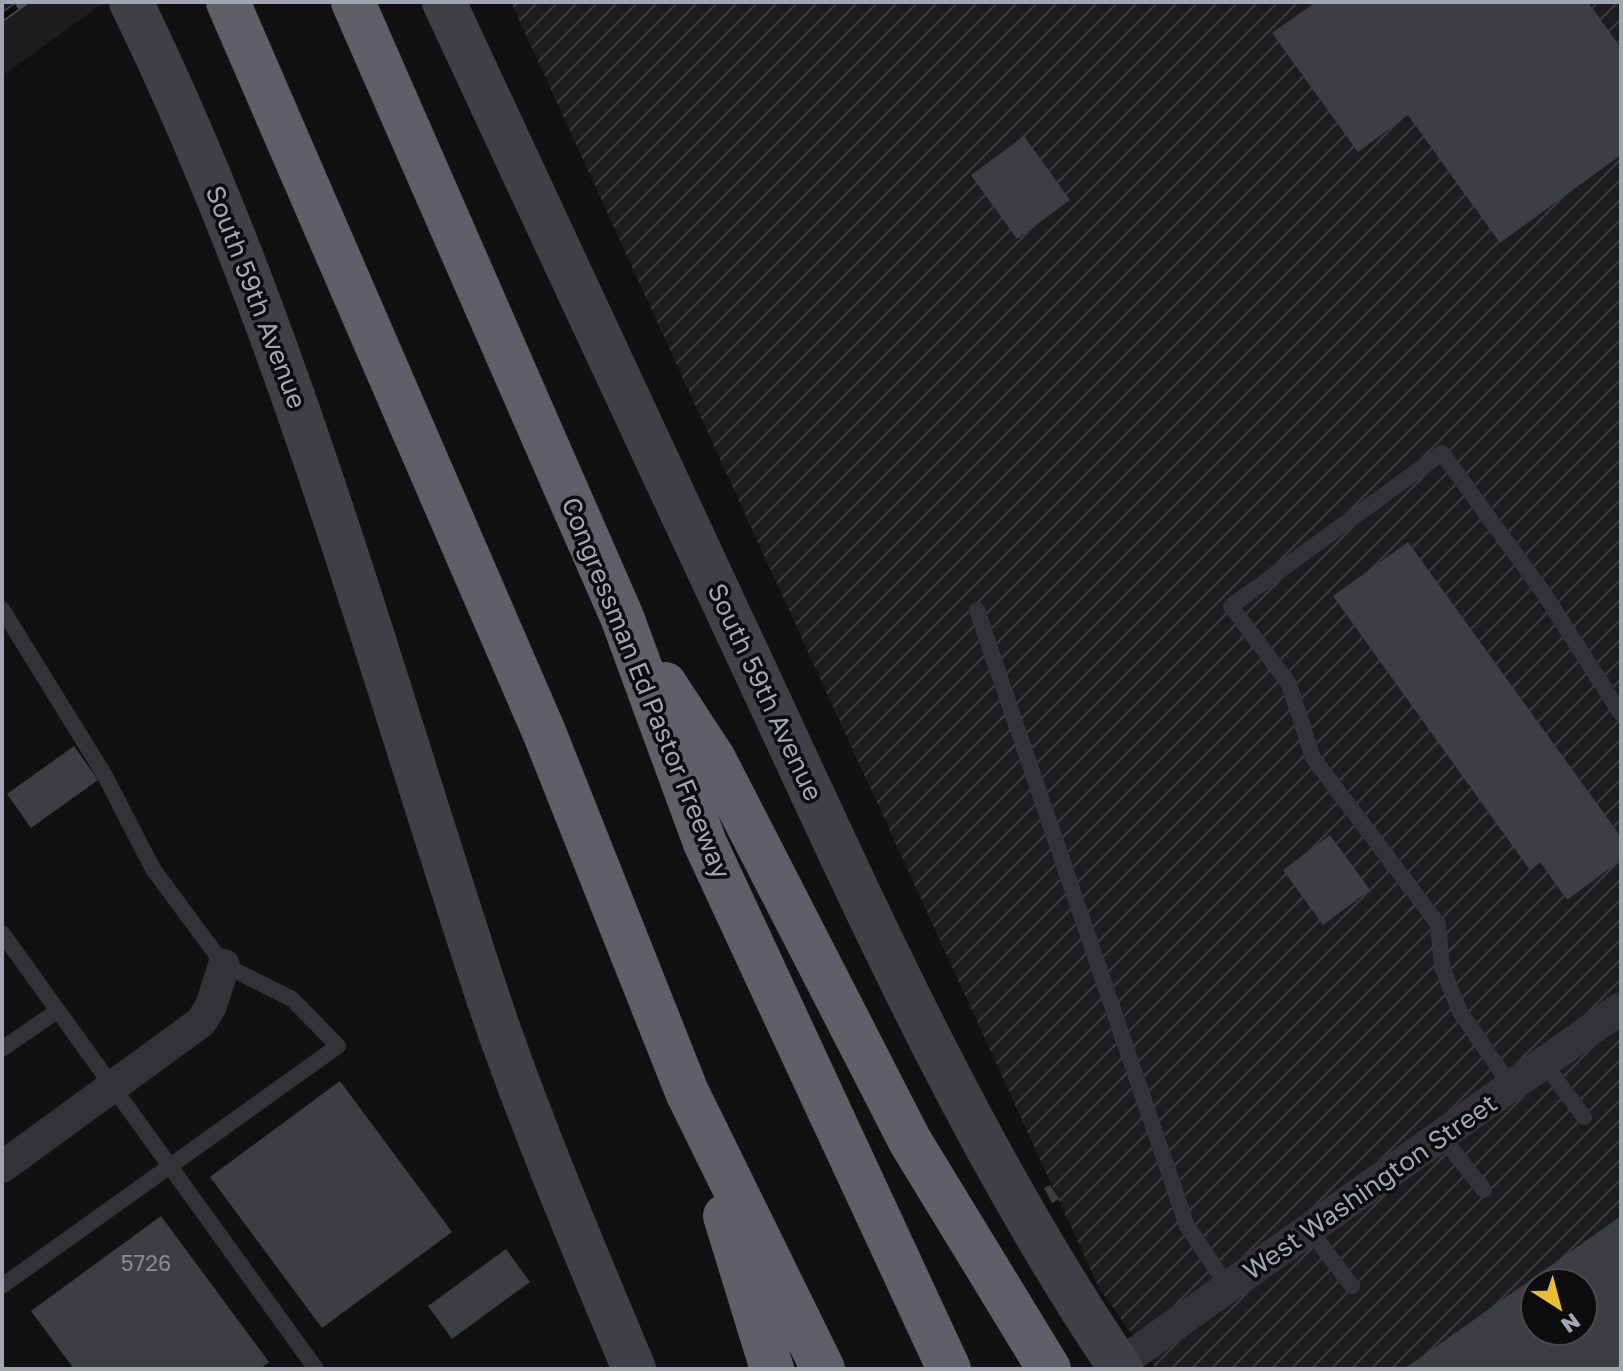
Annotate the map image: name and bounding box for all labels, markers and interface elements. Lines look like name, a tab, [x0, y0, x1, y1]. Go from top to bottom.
street label: South 59th Avenue	[200, 181, 313, 413]
street label: Congressman Ed Pastor Freeway	[556, 493, 738, 883]
street label: South 59th Avenue	[701, 578, 829, 805]
street label: West Washington Street	[1237, 1087, 1502, 1286]
house number: 5726	[121, 1249, 171, 1276]
north arrow	[1519, 1267, 1599, 1347]
text: N	[1556, 1308, 1586, 1339]

